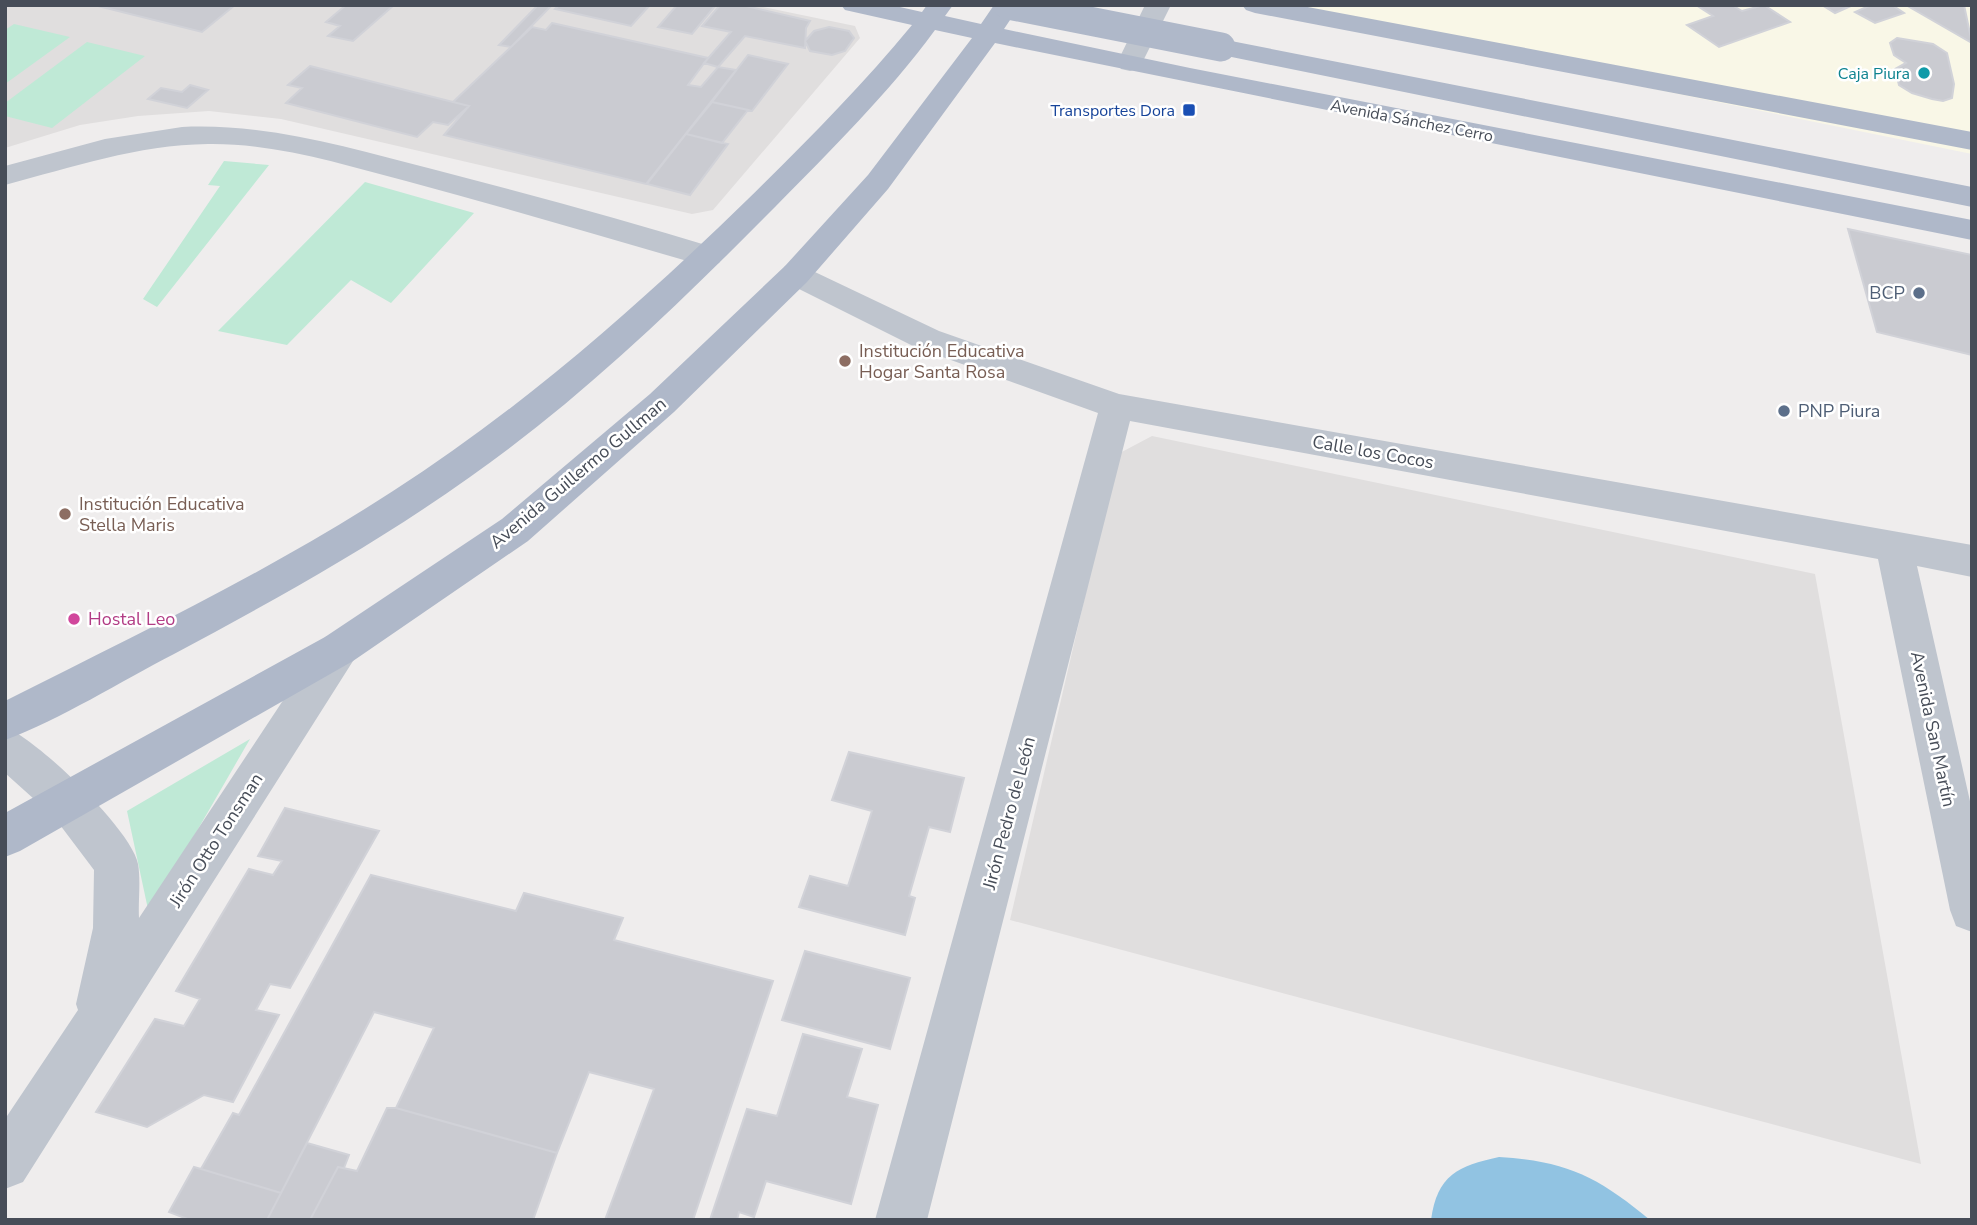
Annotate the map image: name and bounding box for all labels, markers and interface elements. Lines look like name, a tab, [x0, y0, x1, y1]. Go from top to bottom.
place label: Caja Piura	[1838, 63, 1910, 85]
marker: Caja Piura	[1916, 65, 1932, 81]
street label: Avenida Sánchez Cerro	[1328, 94, 1495, 148]
place label: Transportes Dora	[1051, 100, 1175, 122]
marker: Transportes Dora	[1181, 102, 1197, 118]
place label: BCP	[1869, 281, 1905, 305]
marker: BCP	[1911, 285, 1927, 301]
place label: Institución Educativa Hogar Santa Rosa	[859, 339, 1025, 384]
marker: Institución Educativa Hogar Santa Rosa	[837, 353, 853, 369]
street label: Avenida Guillermo Gullman	[485, 392, 671, 554]
place label: PNP Piura	[1798, 399, 1880, 423]
marker: PNP Piura	[1776, 403, 1792, 419]
street label: Calle los Cocos	[1310, 430, 1436, 474]
place label: Institución Educativa Stella Maris	[79, 492, 245, 537]
marker: Institución Educativa Stella Maris	[57, 506, 73, 522]
place label: Hostal Leo	[88, 607, 175, 631]
marker: Hostal Leo	[66, 611, 82, 627]
street label: Avenida San Martín	[1905, 649, 1961, 809]
street label: Jirón Pedro de León	[977, 734, 1041, 893]
street label: Jirón Otto Tonsman	[163, 768, 268, 913]

